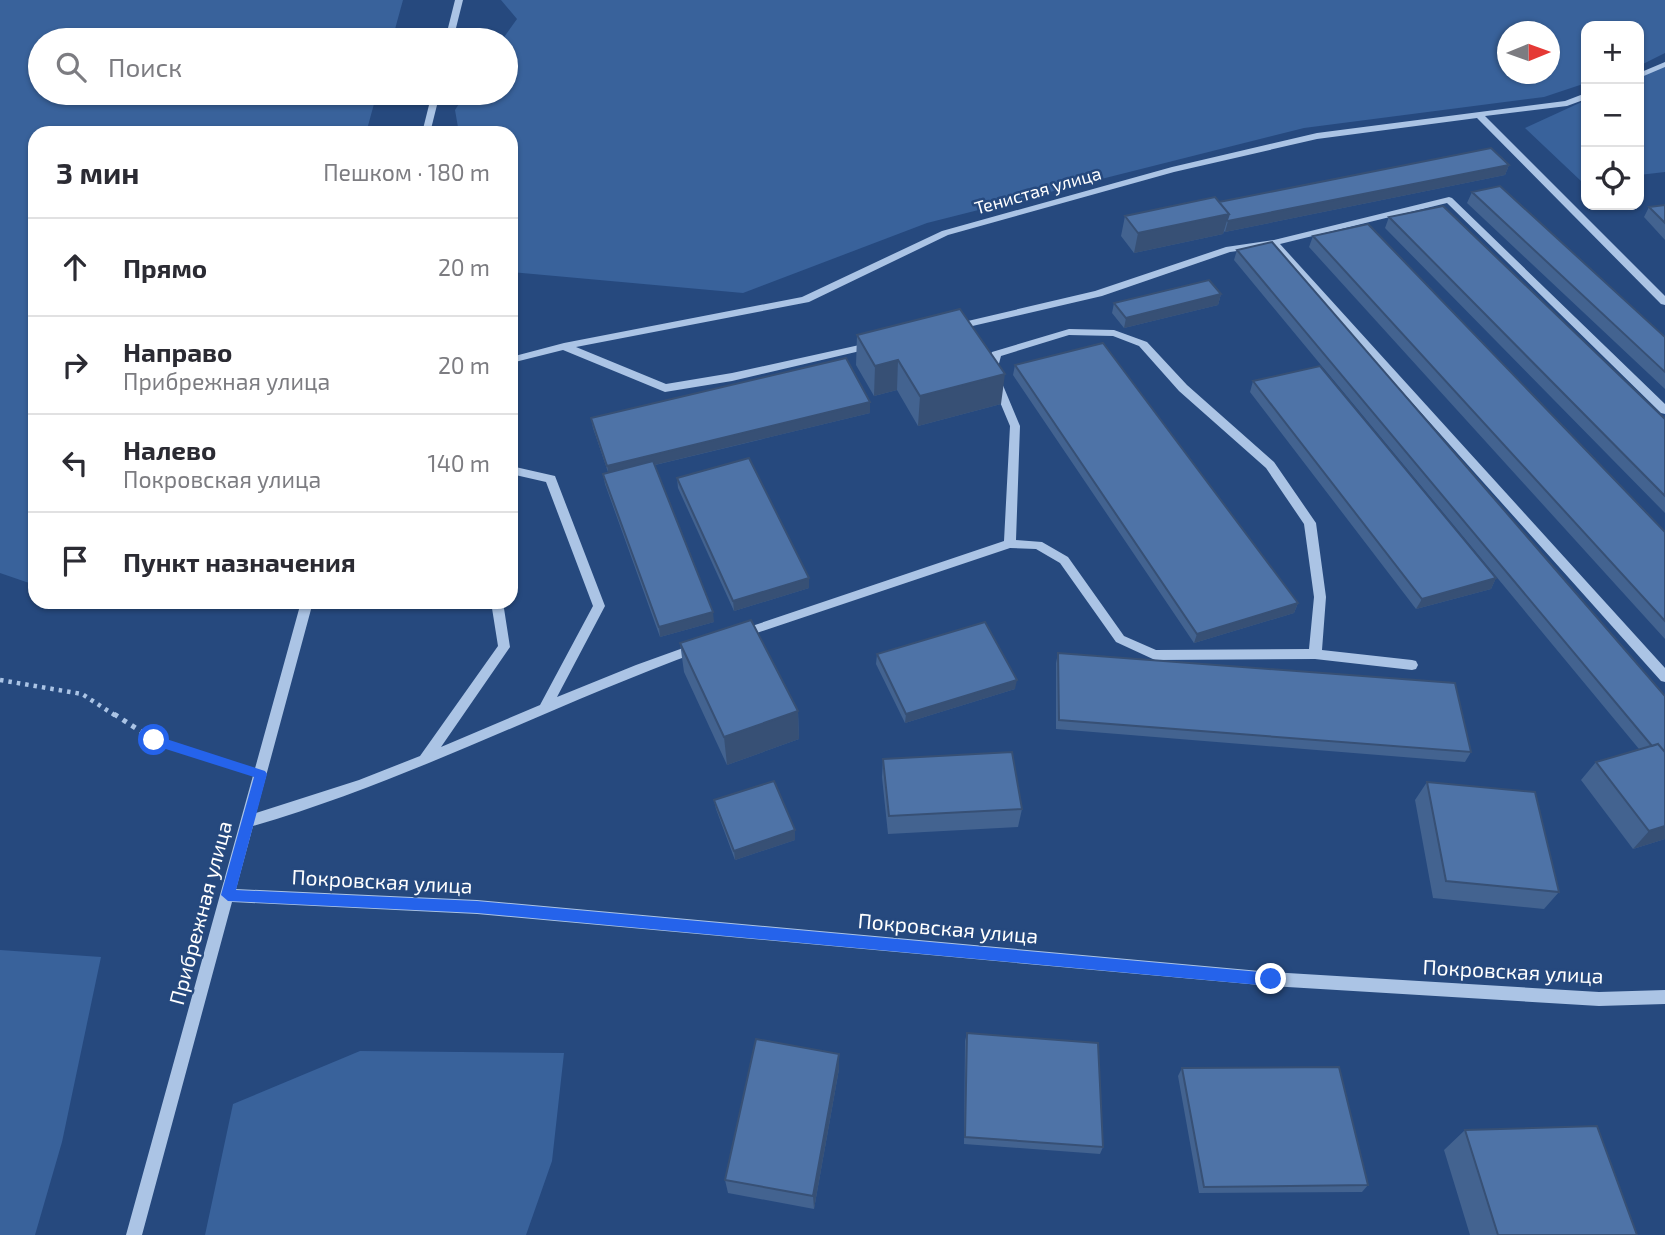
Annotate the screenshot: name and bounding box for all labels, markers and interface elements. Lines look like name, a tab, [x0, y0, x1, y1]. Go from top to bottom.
north arrow	[1497, 21, 1560, 84]
map controls	[1581, 21, 1644, 210]
button: +	[1581, 21, 1644, 84]
search box	[28, 28, 518, 105]
icon: search	[52, 48, 90, 86]
text: Поиск	[108, 51, 182, 82]
button: −	[1581, 84, 1644, 147]
button: locate	[1581, 147, 1644, 210]
text: 3 мин	[56, 154, 140, 190]
text: Пешком · 180 m	[323, 158, 490, 186]
street label: Тенистая улица	[972, 161, 1104, 219]
icon: ahead	[56, 248, 94, 286]
text: Прямо	[123, 252, 207, 283]
text: 20 m	[438, 253, 490, 281]
text: Направо	[123, 336, 232, 367]
icon: right	[56, 346, 94, 384]
text: 20 m	[438, 351, 490, 379]
text: Прибрежная улица	[123, 367, 330, 395]
text: Налево	[123, 434, 216, 465]
icon: left	[56, 444, 94, 482]
text: 140 m	[428, 449, 490, 477]
text: Покровская улица	[123, 465, 321, 493]
icon: arrive	[56, 542, 94, 580]
text: Пункт назначения	[123, 546, 356, 577]
route start	[138, 724, 169, 755]
street label: Прибрежная улица	[163, 818, 237, 1007]
street label: Покровская улица	[291, 863, 473, 899]
street label: Покровская улица	[857, 907, 1039, 949]
street label: Покровская улица	[1422, 953, 1604, 989]
route end	[1255, 963, 1286, 994]

